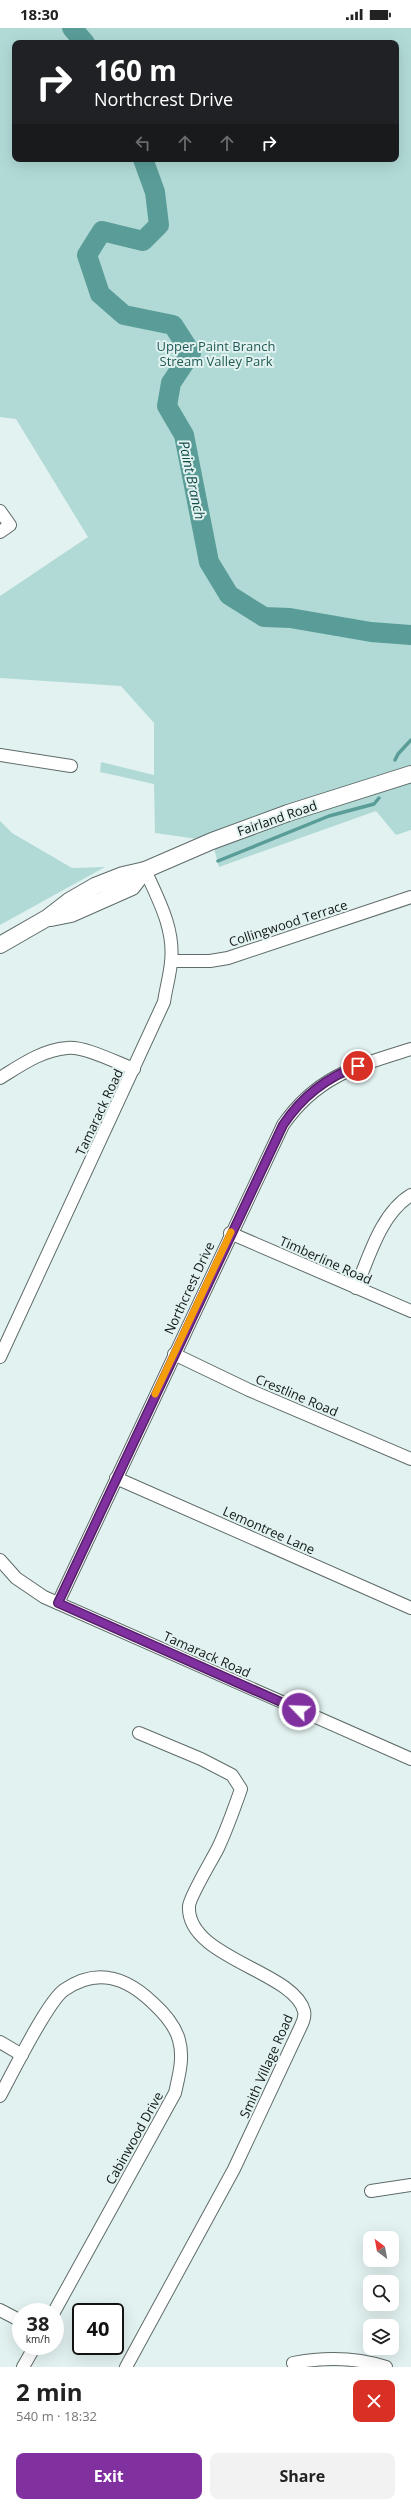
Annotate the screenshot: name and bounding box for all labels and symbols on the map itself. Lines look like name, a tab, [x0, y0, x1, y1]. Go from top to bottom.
park label: Upper Paint Branch Stream Valley Park	[157, 337, 275, 370]
water label: Paint Branch	[175, 439, 210, 521]
street label: Fairland Road	[235, 796, 319, 840]
street label: Collingwood Terrace	[226, 895, 350, 951]
pin	[341, 1049, 375, 1083]
street label: Tamarack Road	[71, 1066, 127, 1158]
street label: Timberline Road	[277, 1232, 375, 1288]
street label: Northcrest Drive	[160, 1239, 218, 1337]
street label: Crestline Road	[253, 1370, 341, 1420]
street label: Lemontree Lane	[220, 1502, 318, 1558]
street label: Tamarack Road	[161, 1627, 253, 1681]
position arrow	[278, 1689, 320, 1731]
street label: Smith Village Road	[235, 2011, 297, 2121]
street label: Cabinwood Drive	[101, 2088, 167, 2188]
north arrow	[363, 2231, 399, 2267]
speed limit sign: 40	[72, 2303, 124, 2355]

